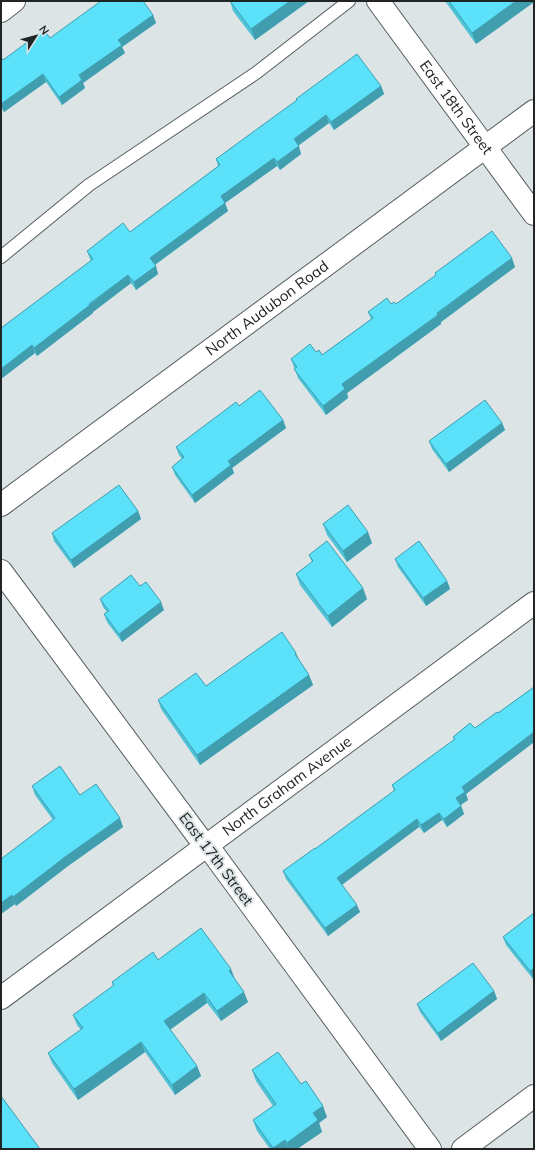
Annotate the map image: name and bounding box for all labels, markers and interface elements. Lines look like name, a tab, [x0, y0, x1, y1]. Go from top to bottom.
north arrow	[16, 16, 56, 56]
text: N	[36, 23, 52, 38]
street label: East 18th Street	[416, 56, 497, 158]
street label: North Audubon Road	[202, 256, 332, 360]
street label: North Graham Avenue	[218, 732, 355, 840]
street label: East 17th Street	[175, 808, 258, 909]

